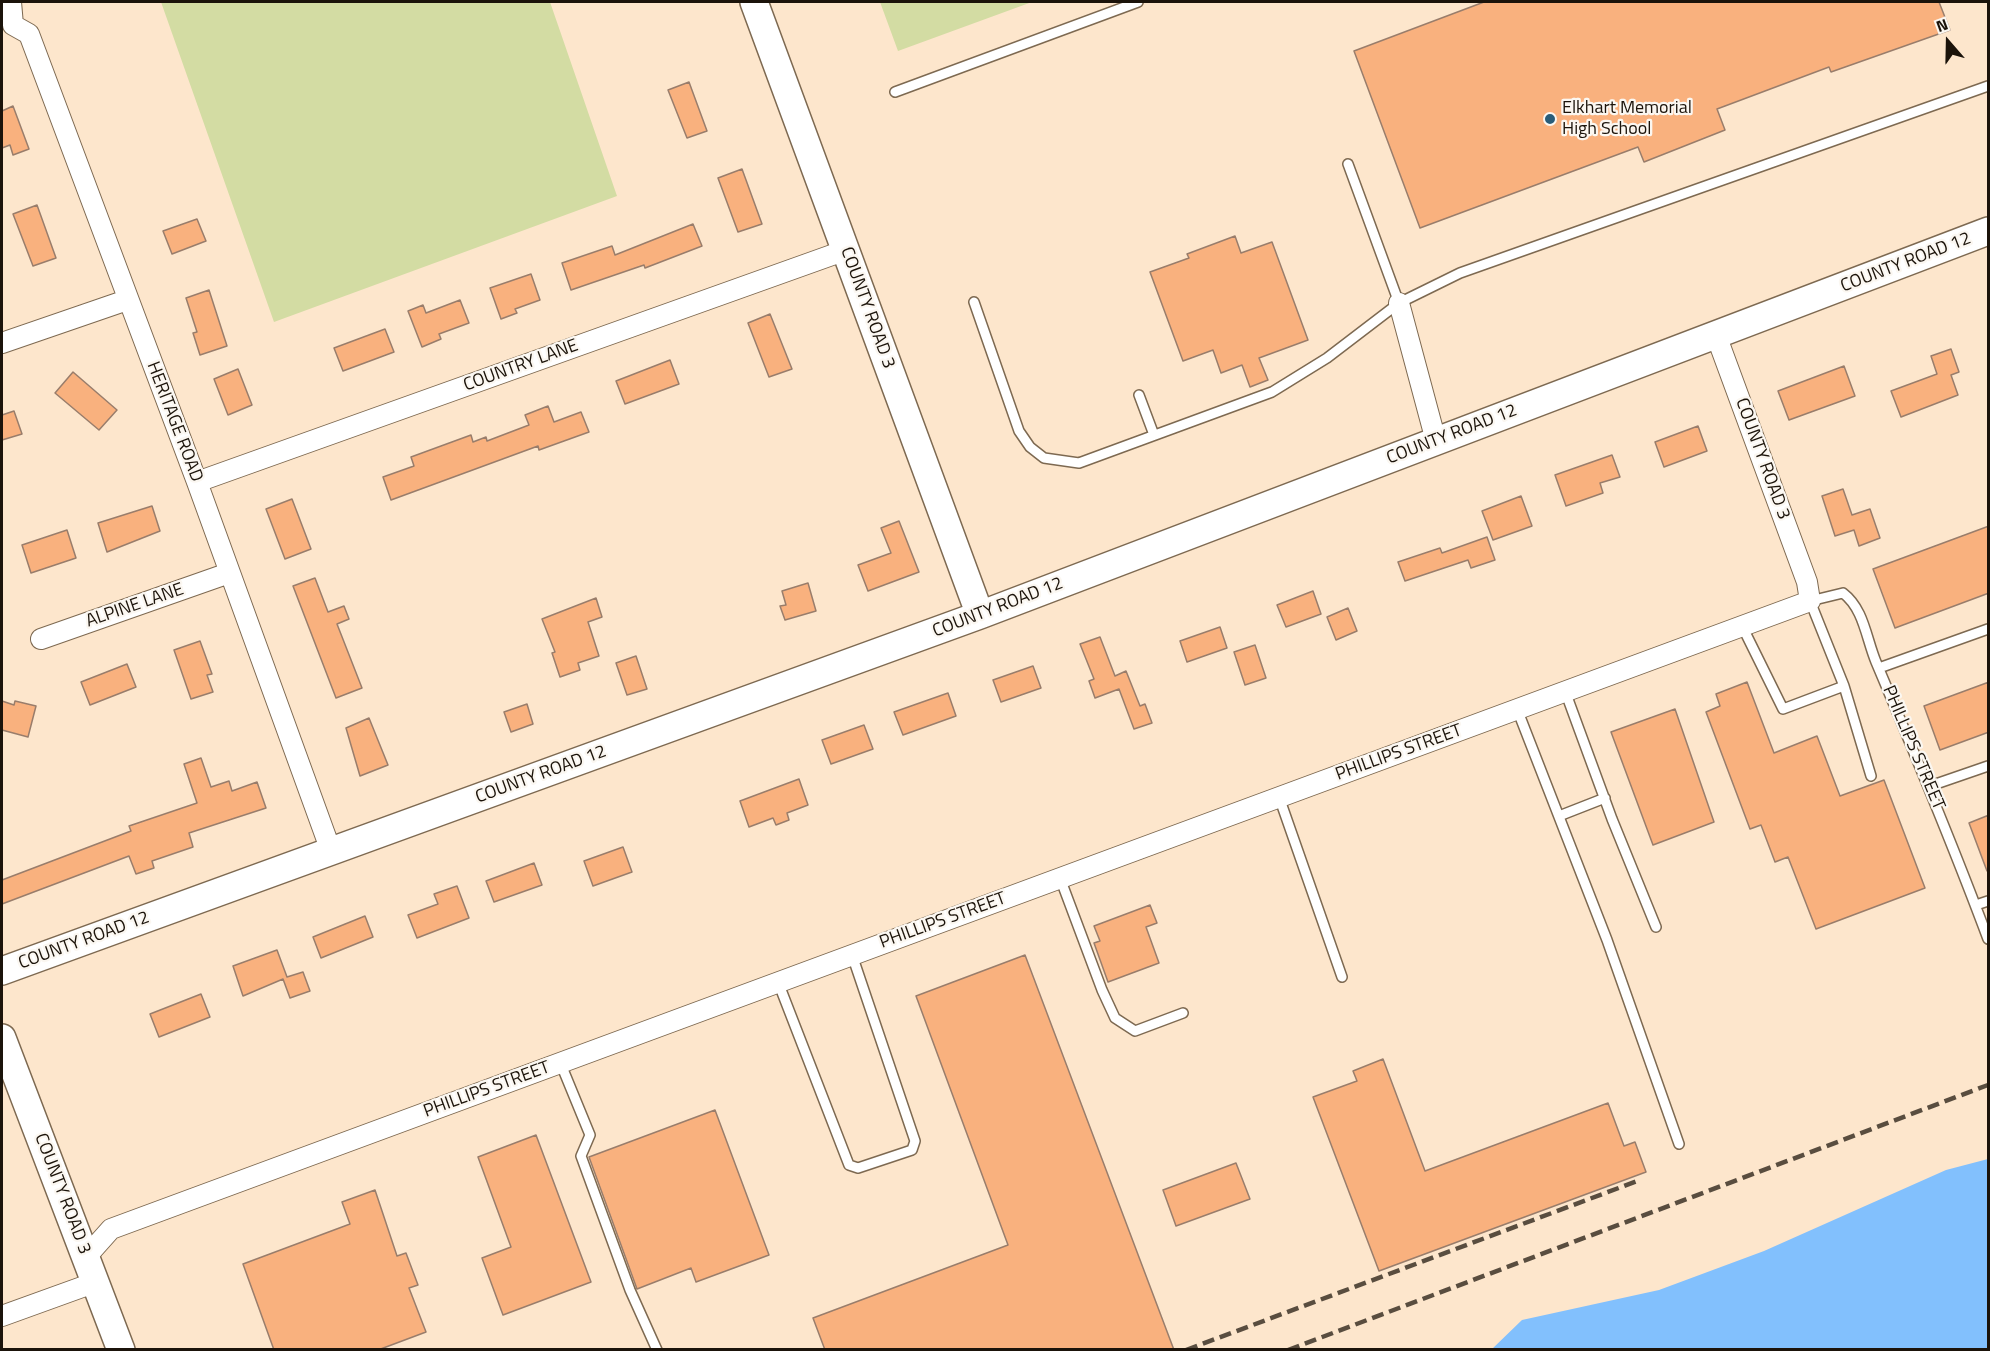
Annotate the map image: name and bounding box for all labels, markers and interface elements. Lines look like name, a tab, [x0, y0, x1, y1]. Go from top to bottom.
north arrow	[1918, 12, 1978, 72]
text: N	[1933, 12, 1951, 38]
place label: Elkhart Memorial High School	[1562, 98, 1692, 140]
marker: Elkhart Memorial High School	[1543, 112, 1557, 126]
street label: COUNTY ROAD 12	[1838, 228, 1974, 298]
street label: COUNTY ROAD 3	[835, 244, 899, 372]
street label: COUNTRY LANE	[461, 335, 581, 397]
street label: HERITAGE ROAD	[141, 359, 207, 485]
street label: COUNTY ROAD 3	[1730, 395, 1794, 523]
street label: COUNTY ROAD 12	[1384, 400, 1520, 470]
street label: COUNTY ROAD 12	[930, 573, 1066, 643]
street label: ALPINE LANE	[83, 579, 187, 633]
street label: PHILLIPS STREET	[1877, 683, 1949, 813]
street label: PHILLIPS STREET	[1333, 720, 1465, 786]
street label: COUNTY ROAD 12	[473, 741, 609, 809]
street label: PHILLIPS STREET	[877, 888, 1009, 954]
street label: COUNTY ROAD 12	[16, 907, 152, 975]
street label: PHILLIPS STREET	[421, 1057, 553, 1123]
street label: COUNTY ROAD 3	[29, 1131, 95, 1257]

